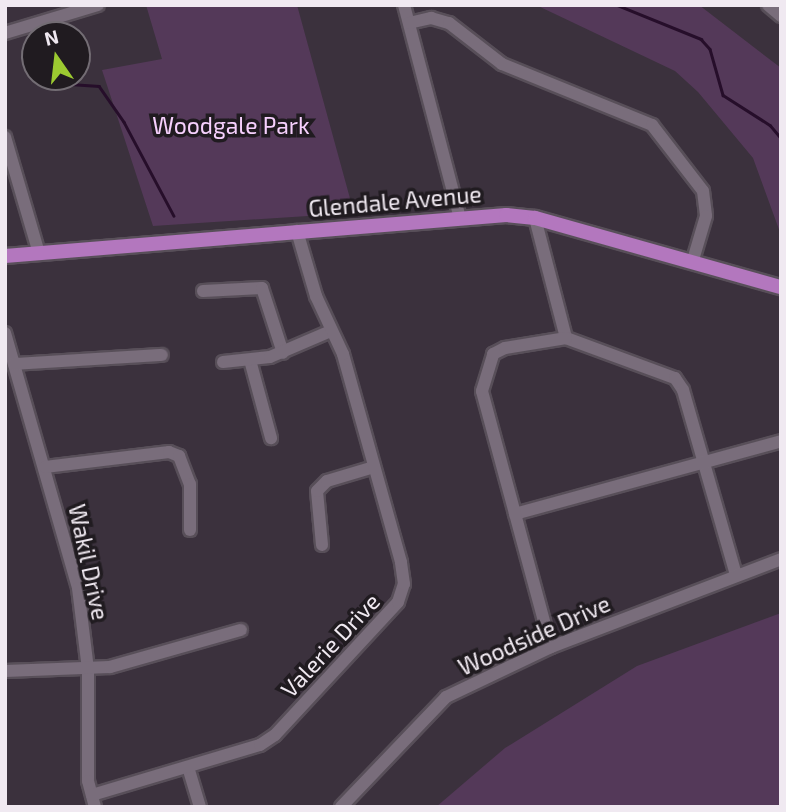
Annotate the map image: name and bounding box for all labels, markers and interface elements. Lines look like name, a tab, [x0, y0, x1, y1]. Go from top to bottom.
north arrow	[21, 21, 91, 91]
text: N	[42, 24, 61, 50]
park label: Woodgale Park	[152, 111, 310, 139]
street label: Glendale Avenue	[307, 180, 483, 222]
street label: Wakil Drive	[63, 501, 115, 623]
street label: Valerie Drive	[275, 587, 385, 703]
street label: Woodside Drive	[454, 589, 614, 681]

